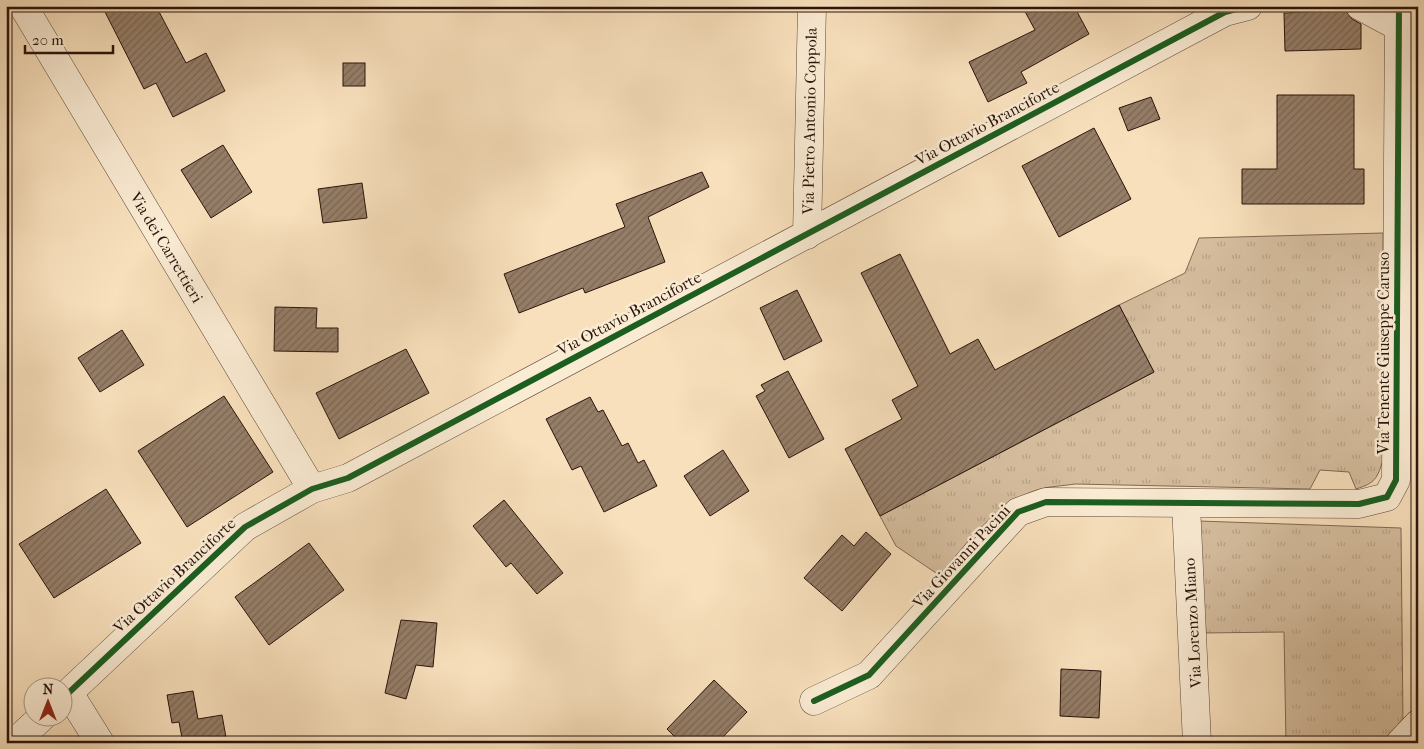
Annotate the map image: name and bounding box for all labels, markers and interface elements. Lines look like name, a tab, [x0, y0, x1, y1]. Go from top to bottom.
scale bar	[25, 22, 112, 54]
street label: Via Pietro Antonio Coppola	[798, 27, 821, 216]
text: 20 m	[32, 31, 64, 49]
street label: Via Ottavio Branciforte	[911, 77, 1063, 170]
street label: Via dei Carrettieri	[126, 188, 207, 306]
street label: Via Tenente Giuseppe Caruso	[1374, 252, 1393, 455]
street label: Via Ottavio Branciforte	[553, 267, 705, 360]
street label: Via Giovanni Pacini	[908, 501, 1014, 613]
street label: Via Ottavio Branciforte	[108, 514, 240, 638]
street label: Via Lorenzo Miano	[1180, 557, 1205, 690]
north arrow	[22, 676, 72, 726]
text: N	[43, 681, 54, 698]

